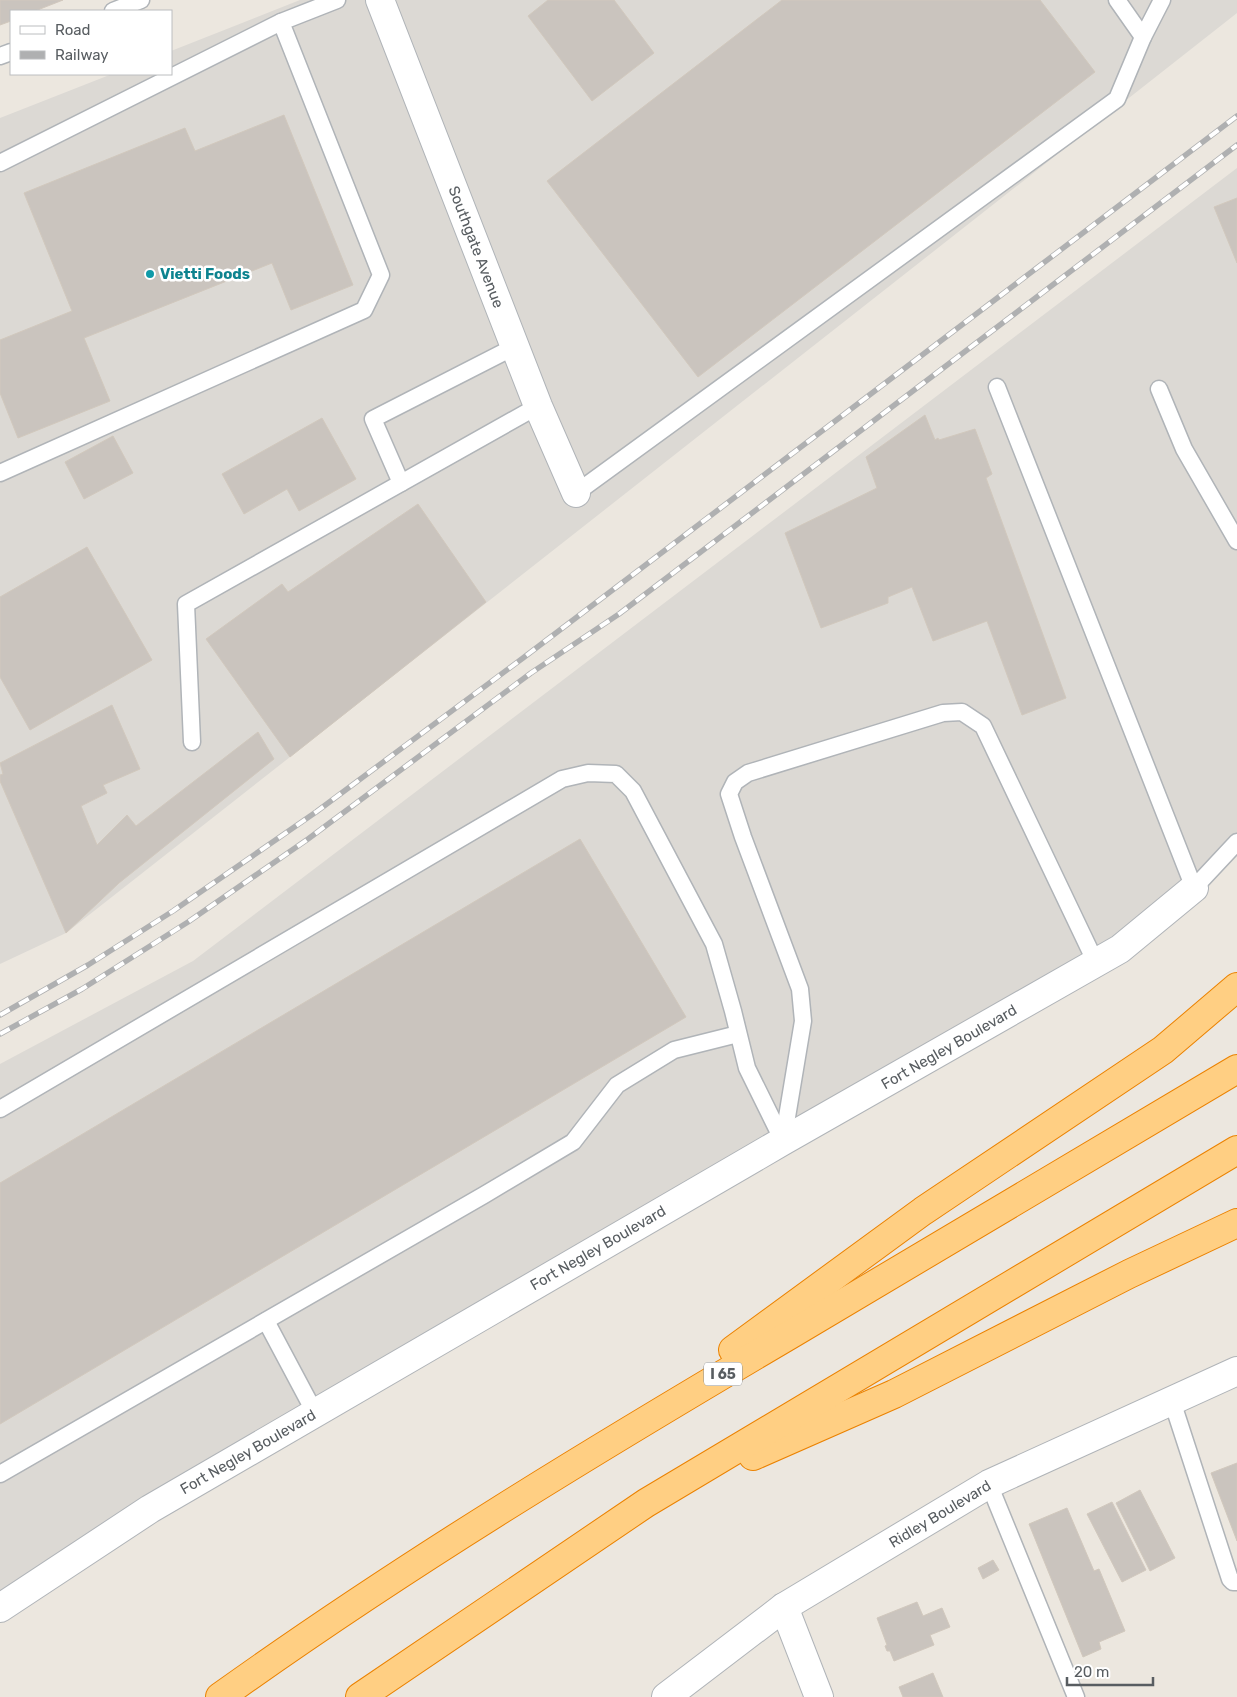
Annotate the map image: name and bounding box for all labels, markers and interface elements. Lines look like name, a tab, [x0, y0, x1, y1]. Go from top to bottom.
legend	[10, 10, 172, 75]
text: Road	[55, 21, 91, 39]
text: Railway	[55, 46, 109, 64]
street label: Southgate Avenue	[444, 183, 508, 311]
place label: Vietti Foods	[160, 265, 250, 283]
marker: Vietti Foods	[144, 268, 156, 280]
street label: Fort Negley Boulevard	[878, 1001, 1020, 1093]
street label: Fort Negley Boulevard	[527, 1202, 669, 1294]
road number: I 65	[704, 1362, 742, 1386]
street label: Fort Negley Boulevard	[177, 1406, 319, 1498]
street label: Ridley Boulevard	[886, 1476, 994, 1552]
scale bar	[1067, 1654, 1153, 1686]
text: 20 m	[1074, 1663, 1109, 1681]

